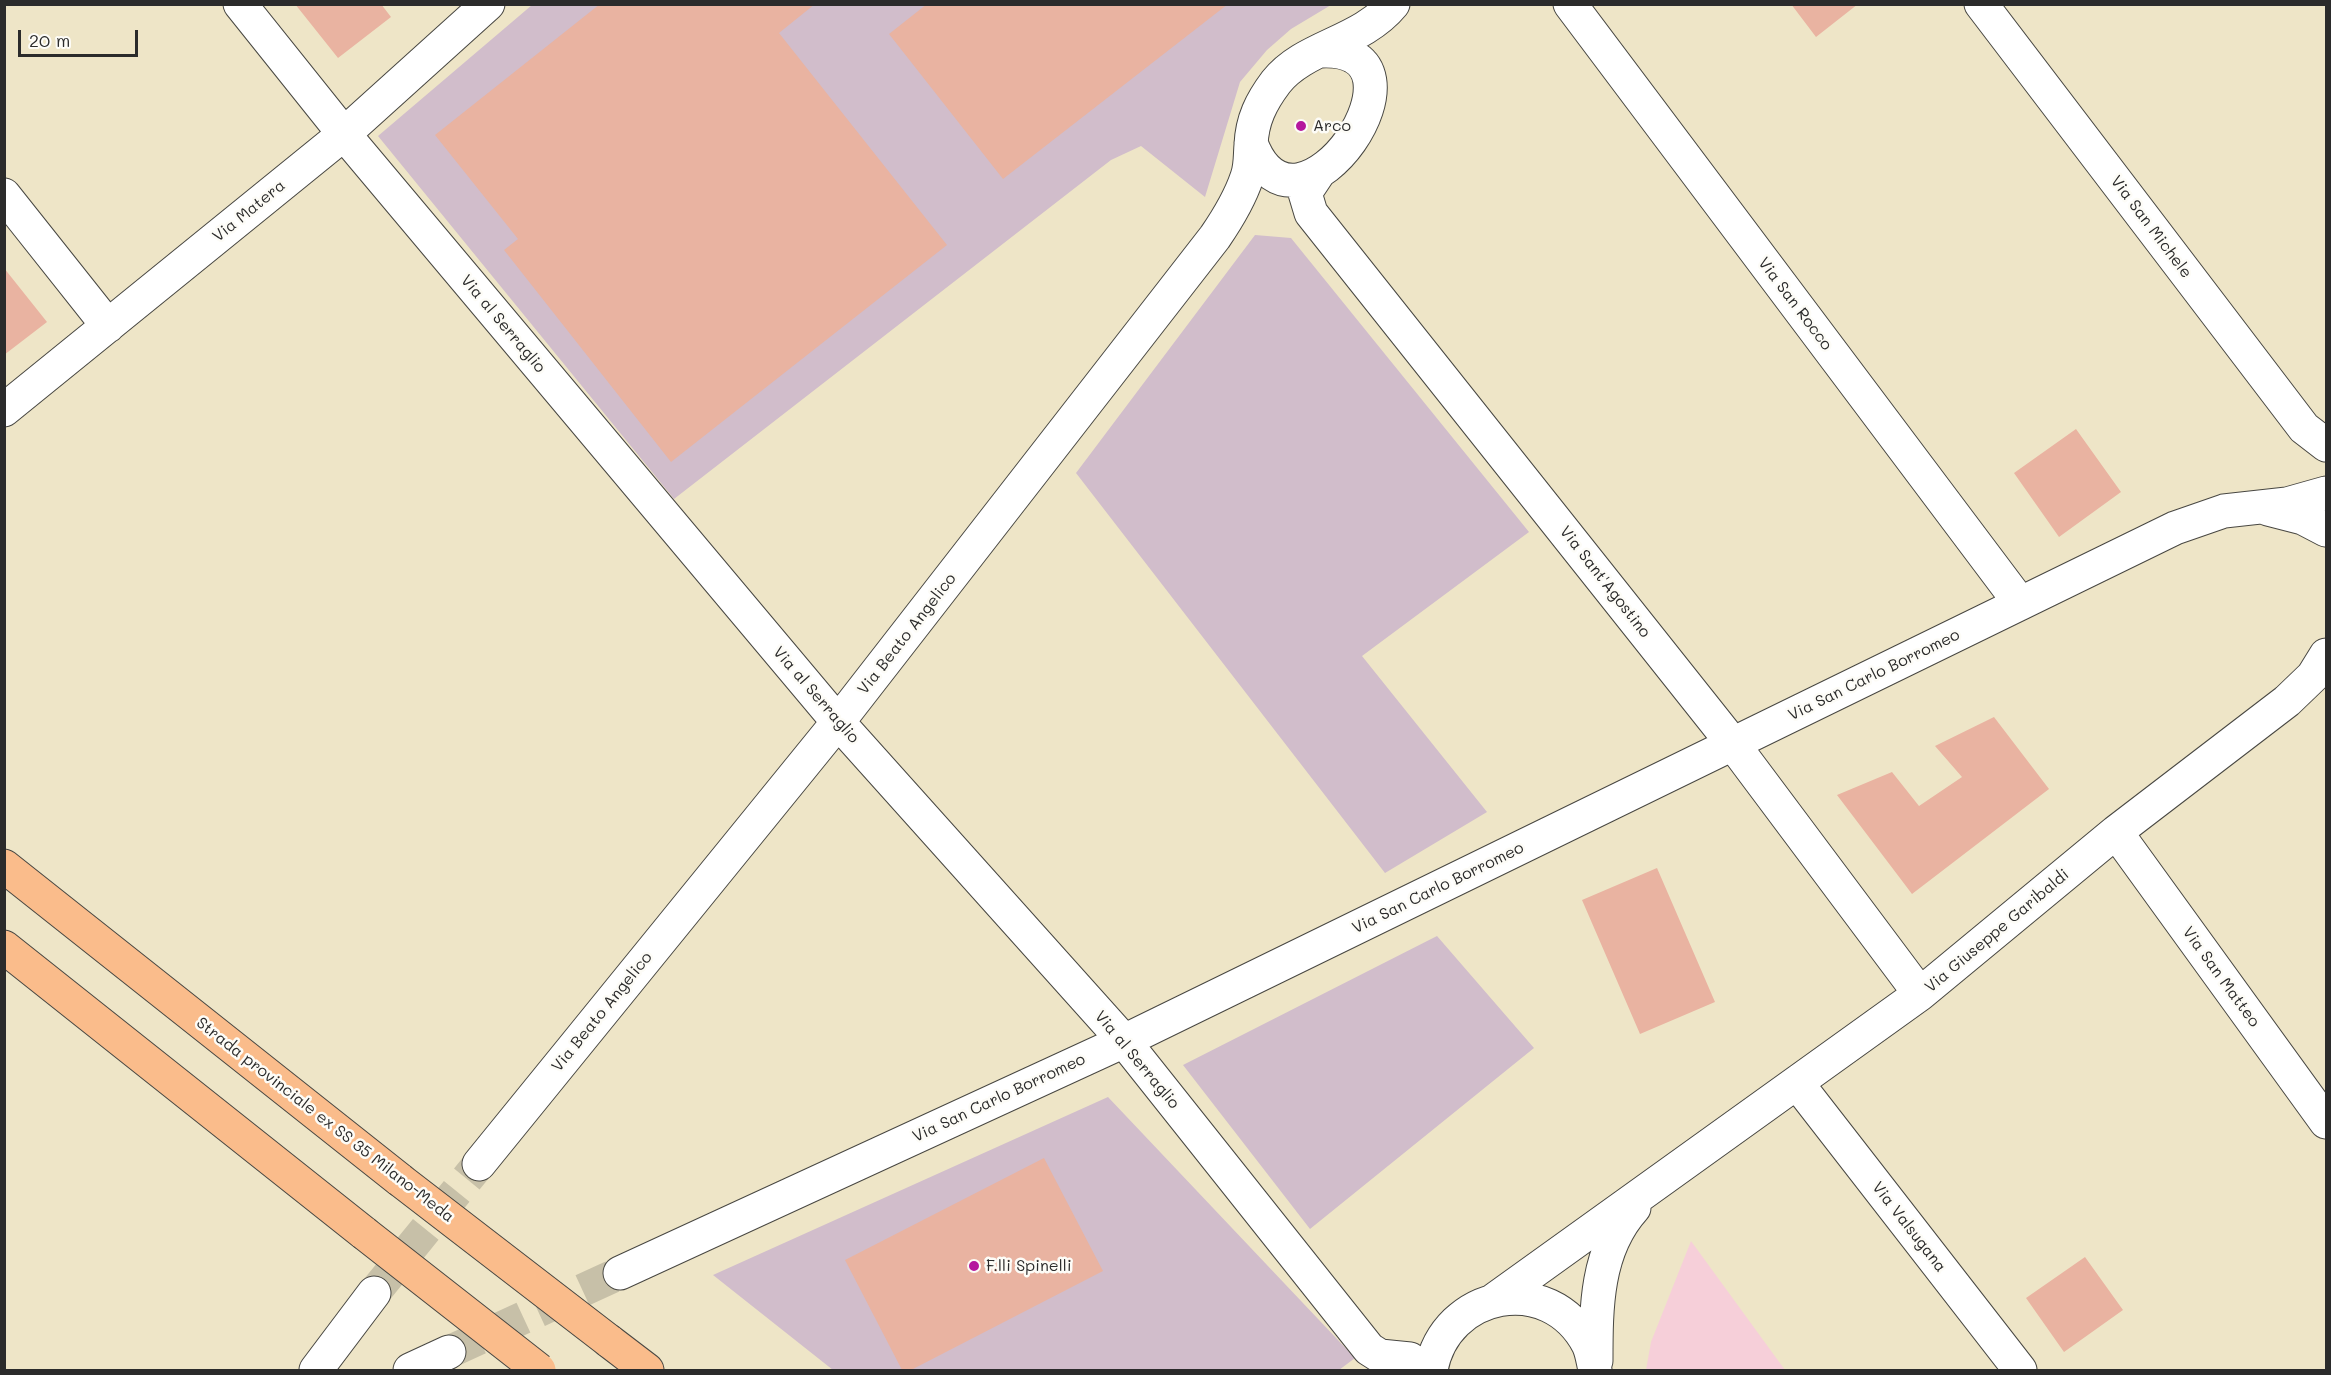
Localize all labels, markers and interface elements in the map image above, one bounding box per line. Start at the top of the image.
scale bar [21,18,141,56]
text: 20 m [29,28,70,52]
place label: Arco [1313,116,1351,136]
marker: Arco [1294,119,1308,133]
street label: Via San Michele [2106,172,2196,282]
street label: Via Matera [209,176,289,246]
street label: Via San Rocco [1754,254,1836,354]
street label: Via al Serraglio [456,271,550,377]
street label: Via Sant'Agostino [1555,522,1655,642]
street label: Via Beato Angelico [854,570,960,698]
street label: Via San Carlo Borromeo [1785,625,1963,725]
street label: Via al Serraglio [769,643,863,747]
street label: Via San Carlo Borromeo [1349,838,1527,938]
street label: Via Giuseppe Garibaldi [1921,865,2073,997]
street label: Via San Matteo [2178,923,2264,1031]
street label: Via Beato Angelico [548,948,656,1076]
street label: Via al Serraglio [1090,1007,1184,1113]
street label: Strada provinciale ex SS 35 Milano-Meda [192,1013,458,1227]
street label: Via San Carlo Borromeo [910,1049,1088,1147]
street label: Via Valsugana [1868,1178,1950,1276]
place label: F.lli Spinelli [986,1256,1072,1276]
marker: F.lli Spinelli [967,1259,981,1273]

